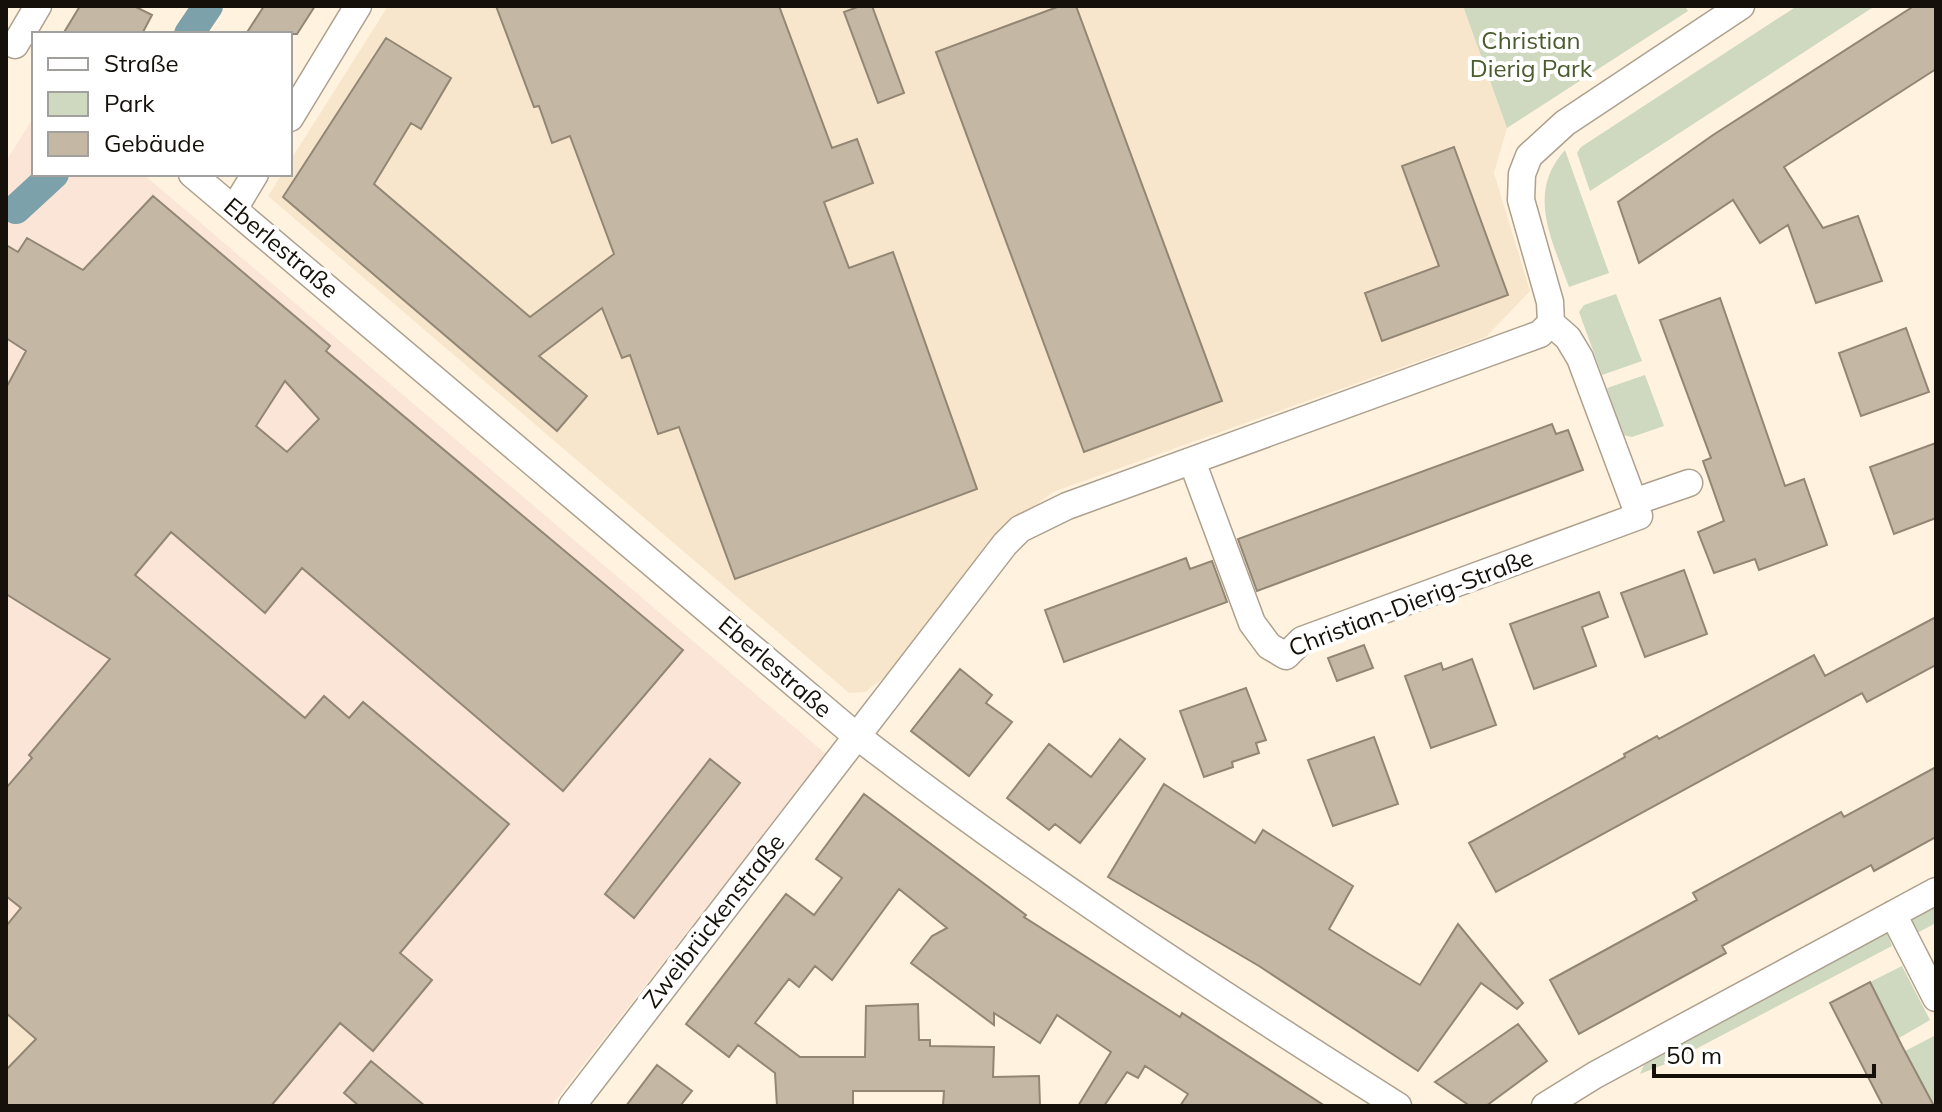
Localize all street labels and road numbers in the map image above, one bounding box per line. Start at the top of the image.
street label: Eberlestraße [218,191,345,304]
street label: Christian-Dierig-Straße [1284,542,1537,663]
street label: Eberlestraße [713,609,839,724]
street label: Zweibrückenstraße [636,827,790,1013]

